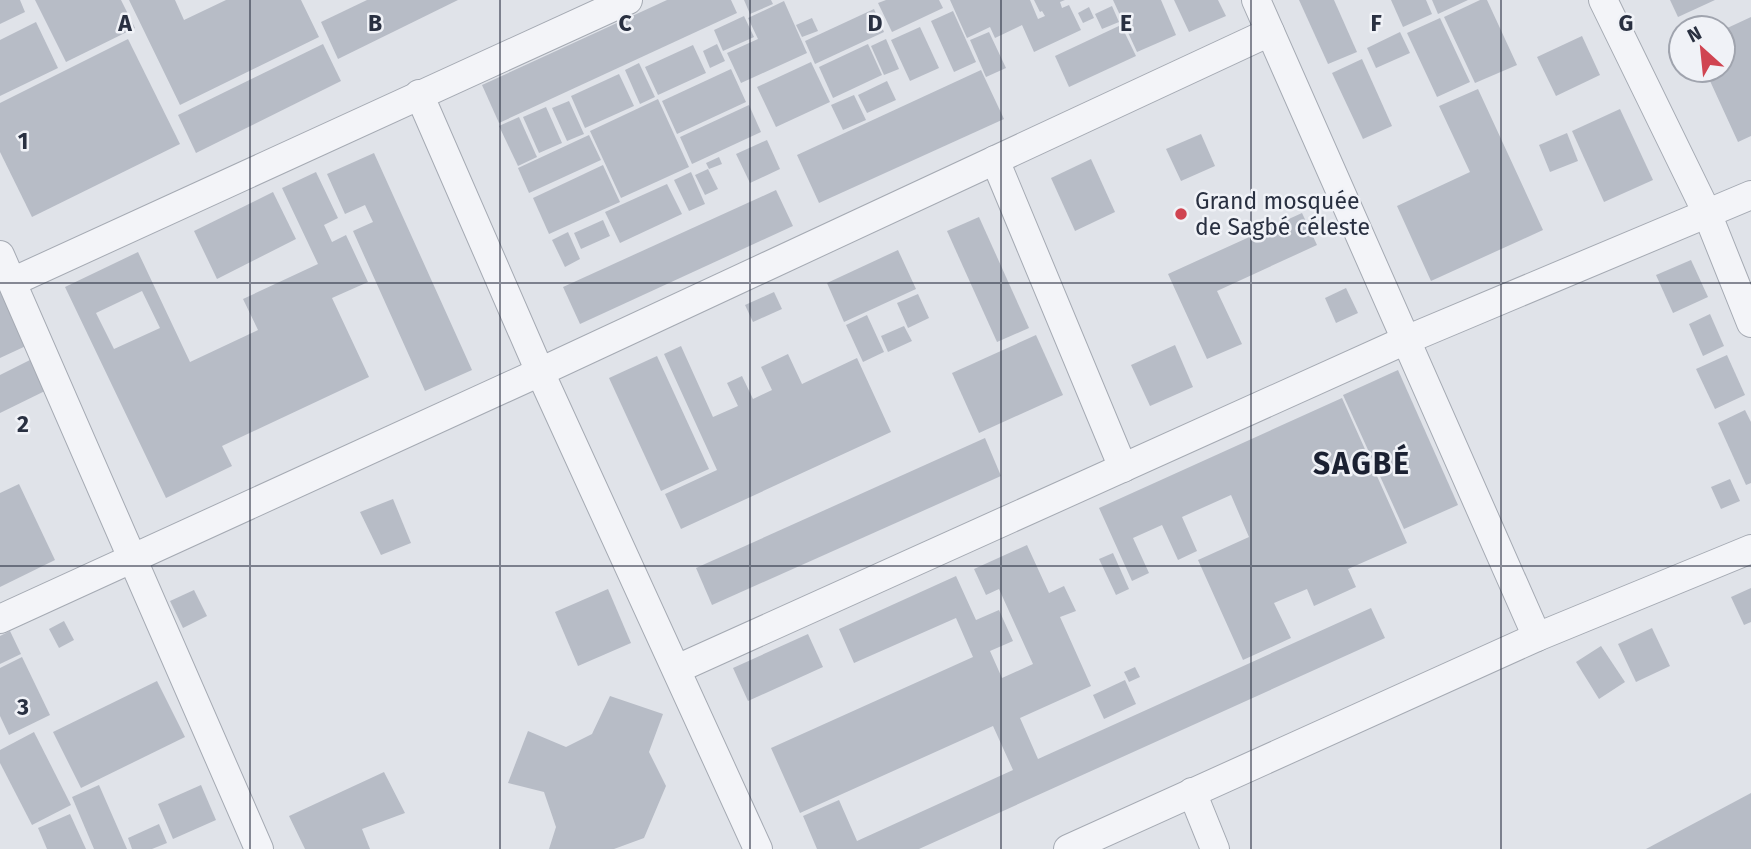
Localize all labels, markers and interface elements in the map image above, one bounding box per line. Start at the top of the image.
text: A [117,9,132,37]
text: B [368,9,382,37]
text: C [618,9,632,37]
text: D [868,9,883,37]
text: E [1120,9,1132,37]
text: F [1370,9,1382,37]
text: G [1619,9,1633,37]
north arrow [1667,14,1737,84]
text: N [1684,21,1705,47]
text: 1 [18,127,28,155]
place label: Grand mosquée de Sagbé céleste [1195,187,1370,241]
marker: Grand mosquée de Sagbé céleste [1173,206,1189,222]
text: 2 [17,410,29,438]
district label: SAGBÉ [1313,443,1411,482]
text: 3 [16,693,29,721]

